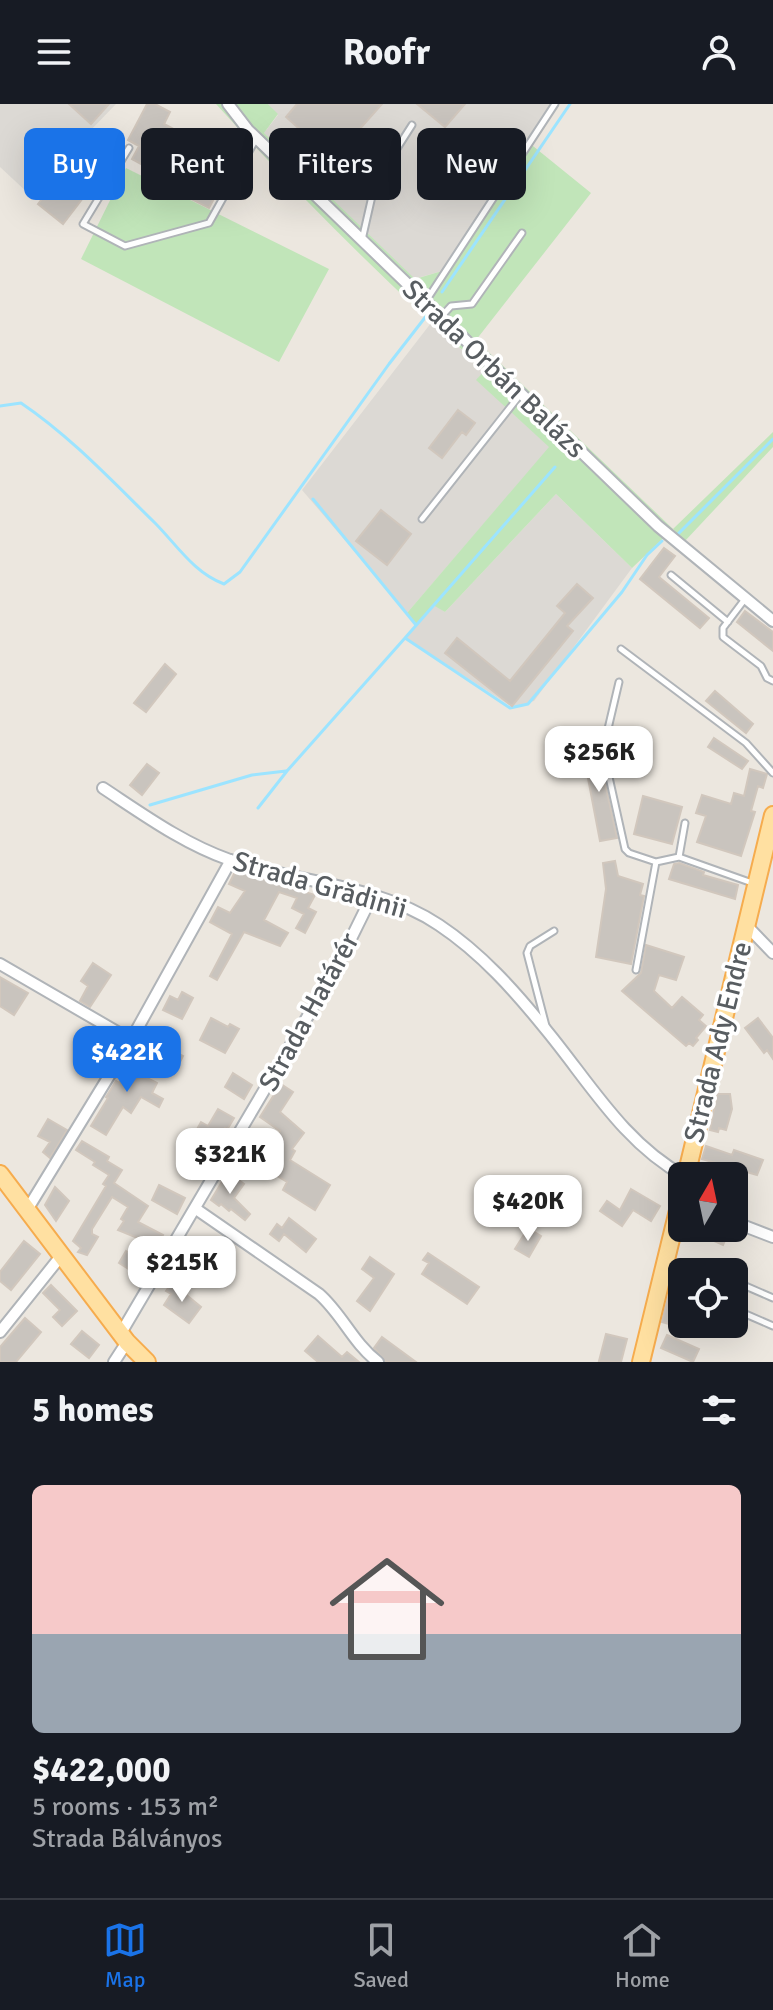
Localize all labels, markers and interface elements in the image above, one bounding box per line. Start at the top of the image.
icon: menu [32,30,76,74]
text: Roofr [343,30,430,75]
icon: person [697,30,741,74]
chip: Buy [24,128,125,200]
chip: Rent [141,128,253,200]
chip: Filters [269,128,401,200]
chip: New [417,128,526,200]
street label: Strada Orbán Balázs [395,273,593,465]
pin: $256K [543,726,655,794]
text: $256K [563,736,635,768]
street label: Strada Grădinii [229,844,411,926]
street label: Strada Határér [252,926,367,1097]
street label: Strada Ady Endre [677,938,759,1146]
pin: $422K [71,1026,183,1094]
text: $422K [91,1036,163,1068]
pin: $321K [174,1128,286,1196]
text: $321K [194,1138,266,1170]
north arrow [668,1162,748,1242]
map controls [668,1162,748,1338]
pin: $420K [472,1175,584,1243]
text: $420K [492,1185,564,1217]
pin: $215K [126,1236,238,1304]
text: $215K [146,1246,218,1278]
button: locate [668,1258,748,1338]
icon: filters [697,1388,741,1432]
text: 5 homes [32,1389,153,1431]
icon: home [315,1537,459,1681]
text: $422,000 [32,1749,171,1791]
text: 5 rooms · 153 m² [32,1791,219,1823]
text: Strada Bálványos [32,1823,222,1855]
tab: Map [103,1918,147,1993]
tab: Saved [353,1918,409,1993]
tab: Home [615,1918,670,1993]

